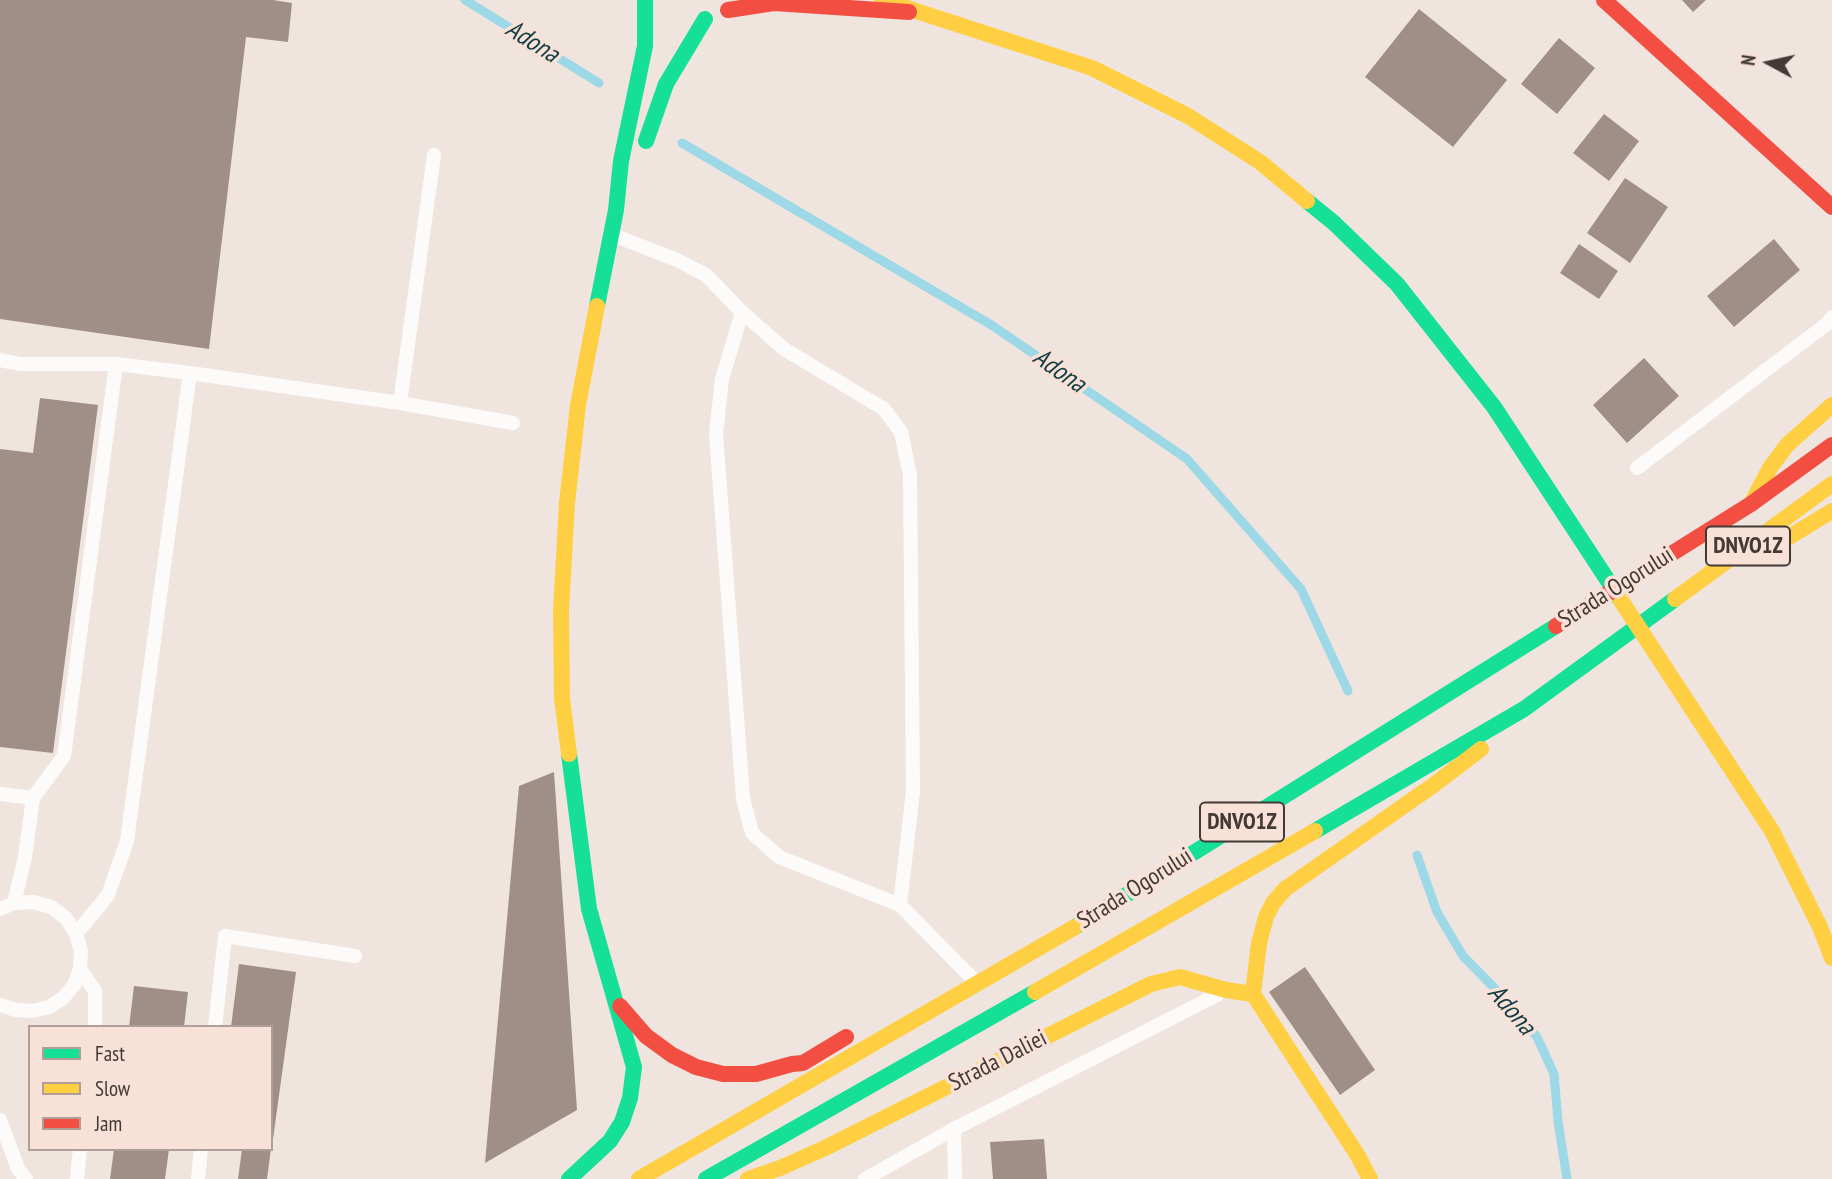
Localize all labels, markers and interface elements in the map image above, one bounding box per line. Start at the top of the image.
water label: Adona [500,14,564,70]
north arrow [1734,28,1804,98]
text: N [1736,53,1761,67]
water label: Adona [1027,342,1091,400]
road number: DNVO1Z [1706,526,1790,566]
street label: Strada Ogorului [1553,541,1679,635]
road number: DNVO1Z [1200,802,1284,842]
street label: Strada Ogorului [1072,842,1198,936]
water label: Adona [1481,978,1541,1042]
street label: Strada Daliei [944,1024,1052,1098]
legend [28,1025,273,1151]
text: Fast [95,1040,125,1067]
text: Slow [95,1075,130,1102]
text: Jam [95,1110,122,1137]

